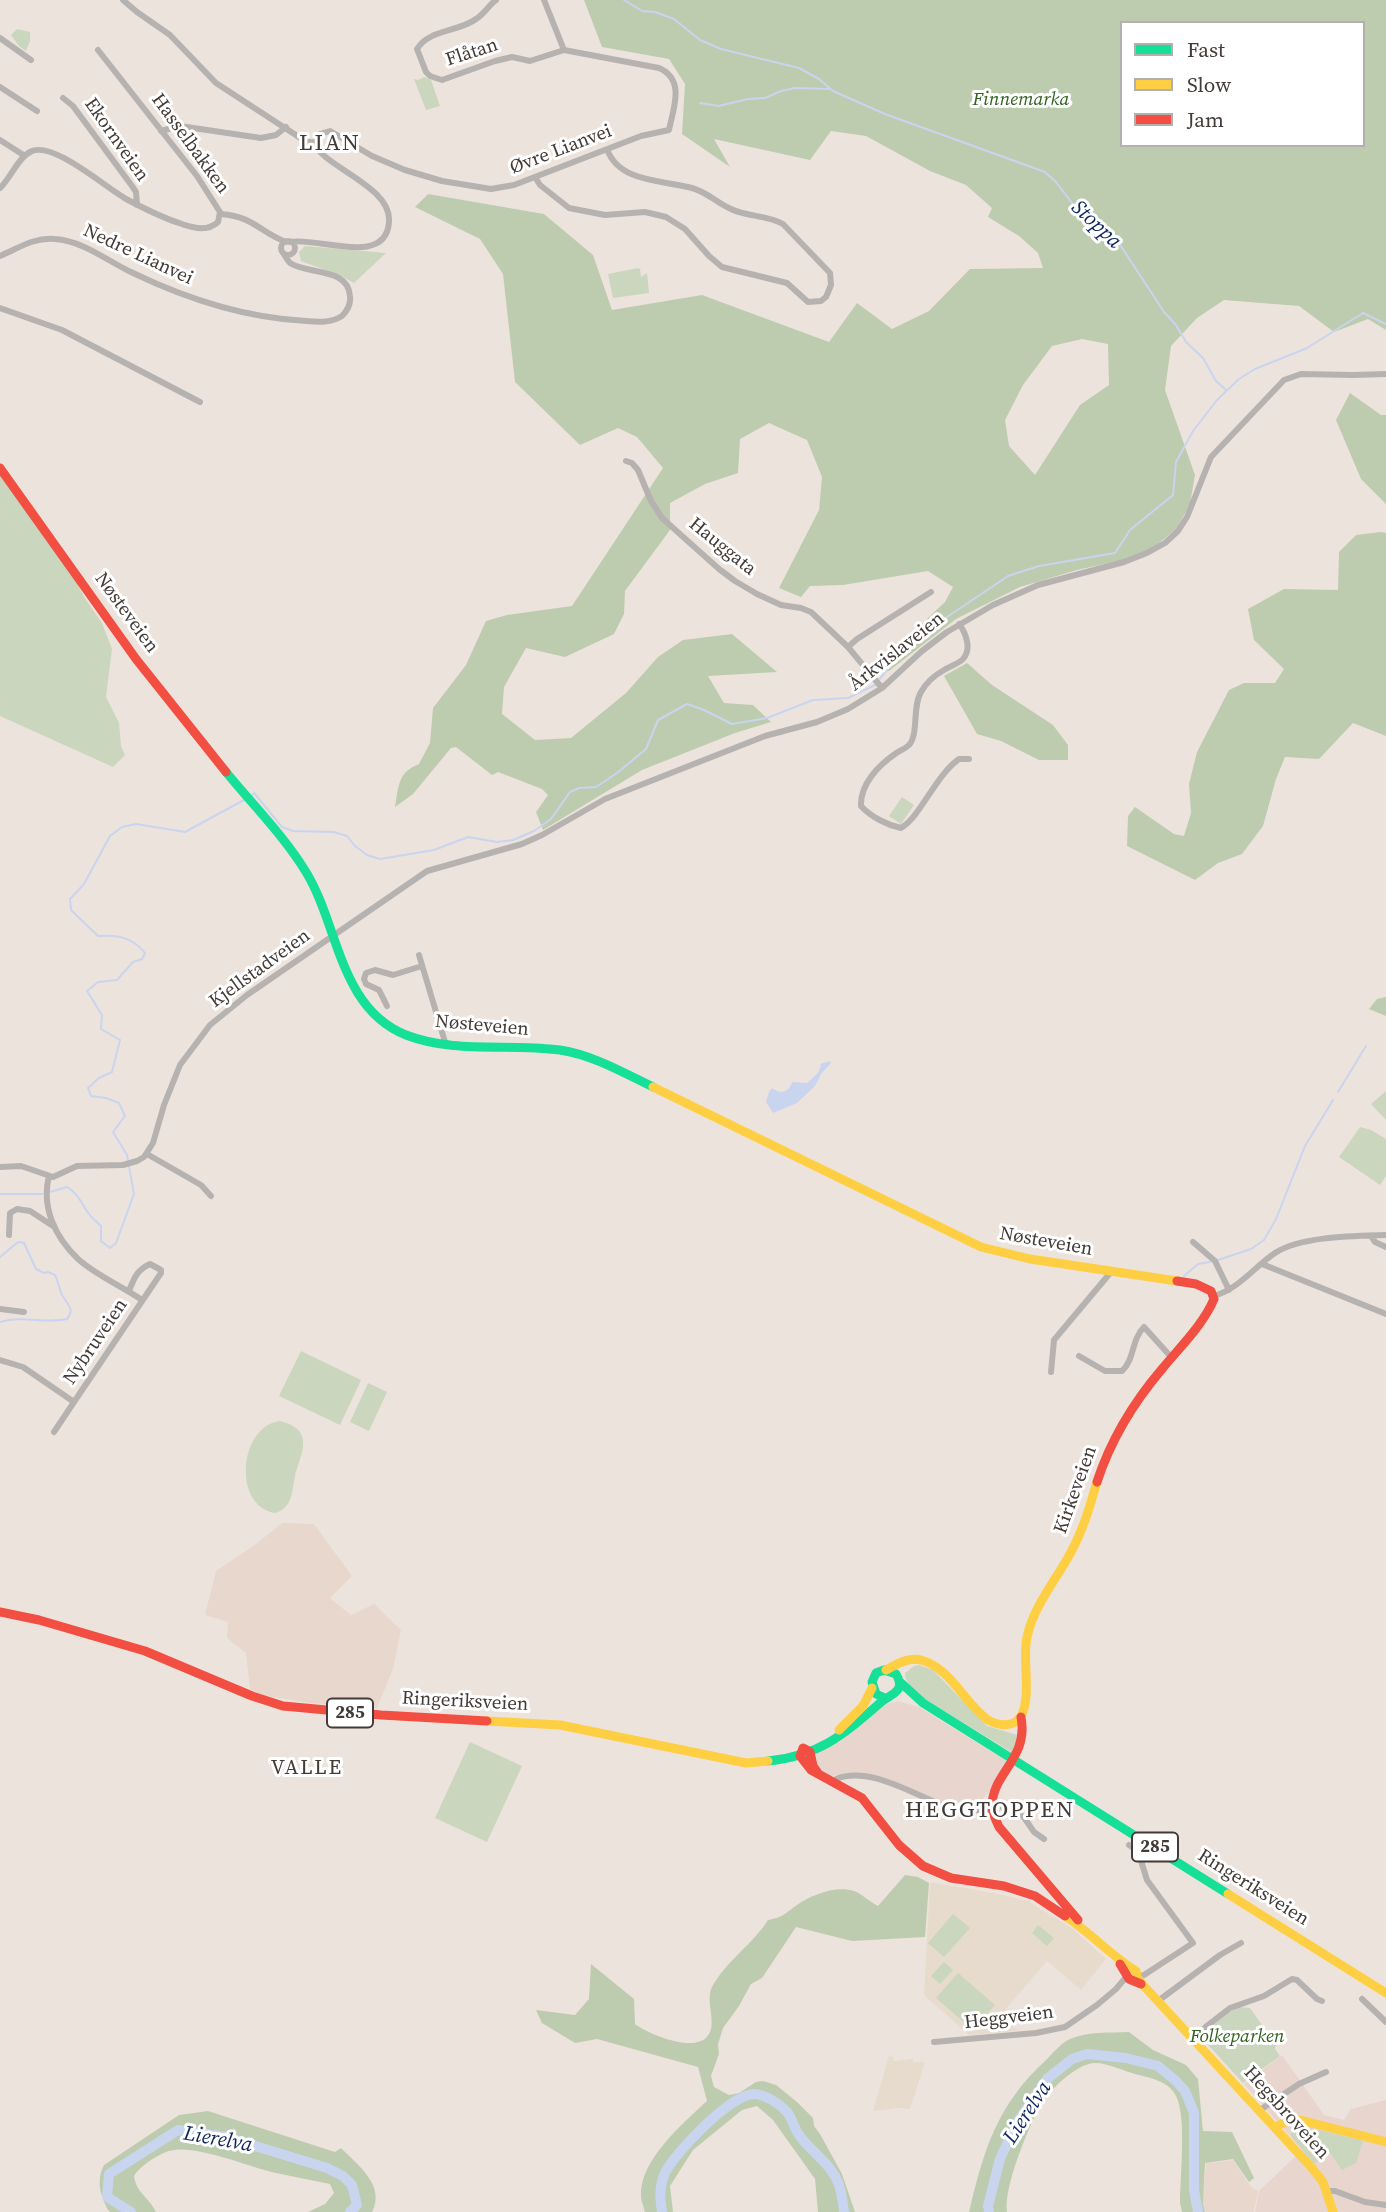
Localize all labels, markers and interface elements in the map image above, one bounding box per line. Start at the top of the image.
legend [1120,21,1365,147]
street label: Flåtan [443,34,501,72]
text: Fast [1187,35,1225,64]
text: Slow [1187,70,1231,99]
park label: Finnemarka [973,89,1069,111]
street label: Hasselbakken [146,90,234,198]
street label: Ekornveien [79,94,153,186]
text: Jam [1187,105,1224,134]
street label: Øvre Lianvei [507,120,615,180]
district label: LIAN [300,130,360,158]
water label: Stoppa [1066,196,1126,254]
street label: Nedre Lianvei [80,220,196,290]
street label: Hauggata [684,513,760,581]
street label: Nøsteveien [89,568,163,658]
street label: Årkvislaveien [845,608,949,696]
street label: Kjellstadveien [205,925,315,1013]
street label: Nøsteveien [434,1011,530,1041]
street label: Nøsteveien [998,1223,1094,1261]
street label: Nybruveien [59,1295,133,1389]
street label: Kirkeveien [1050,1443,1102,1537]
street label: Ringeriksveien [401,1687,529,1717]
road number: 285 [327,1698,373,1728]
district label: VALLE [271,1756,343,1782]
district label: HEGGTOPPEN [906,1797,1074,1825]
road number: 285 [1132,1832,1178,1861]
street label: Ringeriksveien [1193,1845,1313,1931]
street label: Heggveien [963,2001,1055,2035]
park label: Folkeparken [1190,2026,1284,2048]
street label: Hegsbroveien [1238,2062,1334,2164]
water label: Lierelva [999,2077,1057,2149]
water label: Lierelva [182,2122,254,2158]

